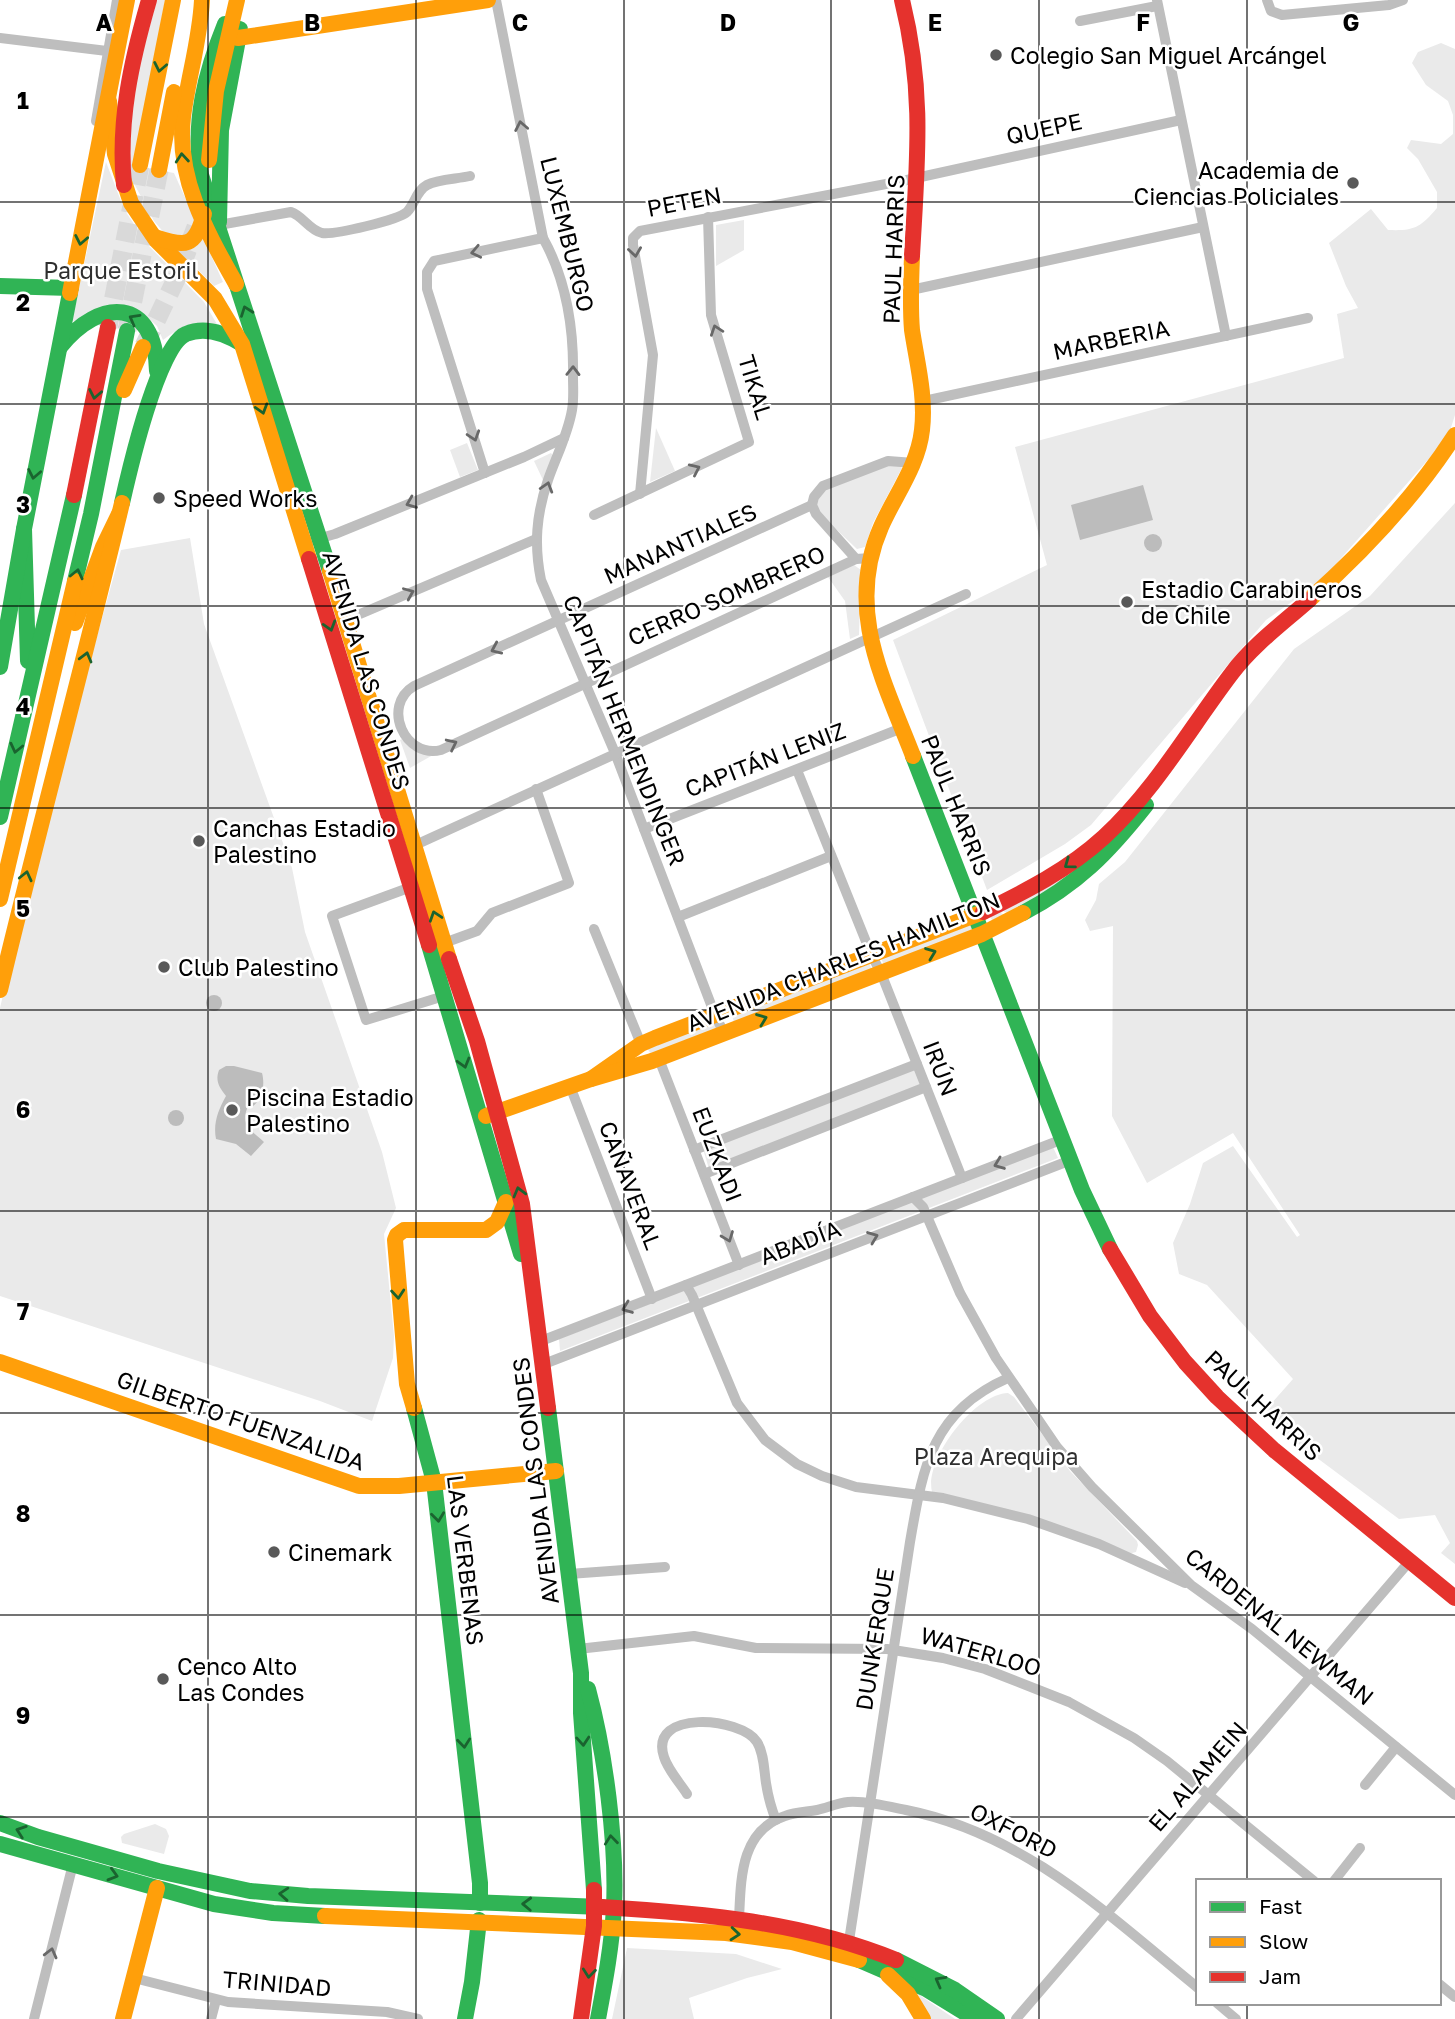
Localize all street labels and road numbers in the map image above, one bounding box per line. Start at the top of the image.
street label: QUEPE [1003,106,1085,150]
street label: LUXEMBURGO [535,153,601,315]
street label: PAUL HARRIS [876,174,910,324]
street label: PETEN [644,180,724,222]
street label: MARBERIA [1050,313,1172,365]
street label: TIKAL [733,351,779,423]
street label: MANANTIALES [599,497,761,589]
street label: CERRO SOMBRERO [623,539,829,651]
street label: AVENIDA LAS CONDES [317,547,417,793]
street label: CAPITÁN HERMENDINGER [558,591,692,869]
street label: CAPITÁN LENIZ [681,716,849,802]
street label: PAUL HARRIS [916,730,998,880]
street label: AVENIDA CHARLES HAMILTON [682,885,1004,1037]
street label: IRÚN [918,1036,964,1100]
street label: EUZKADI [687,1102,749,1206]
street label: CAÑAVERAL [594,1117,668,1253]
street label: ABADÍA [756,1214,844,1270]
street label: PAUL HARRIS [1200,1344,1328,1466]
street label: AVENIDA LAS CONDES [506,1356,564,1606]
street label: GILBERTO FUENZALIDA [113,1364,369,1476]
street label: LAS VERBENAS [442,1473,490,1647]
street label: CARDENAL NEWMAN [1180,1541,1380,1711]
street label: DUNKERQUE [849,1566,899,1712]
street label: WATERLOO [917,1620,1045,1682]
street label: EL ALAMEIN [1142,1715,1252,1837]
street label: OXFORD [966,1796,1062,1864]
street label: TRINIDAD [221,1964,333,2002]

